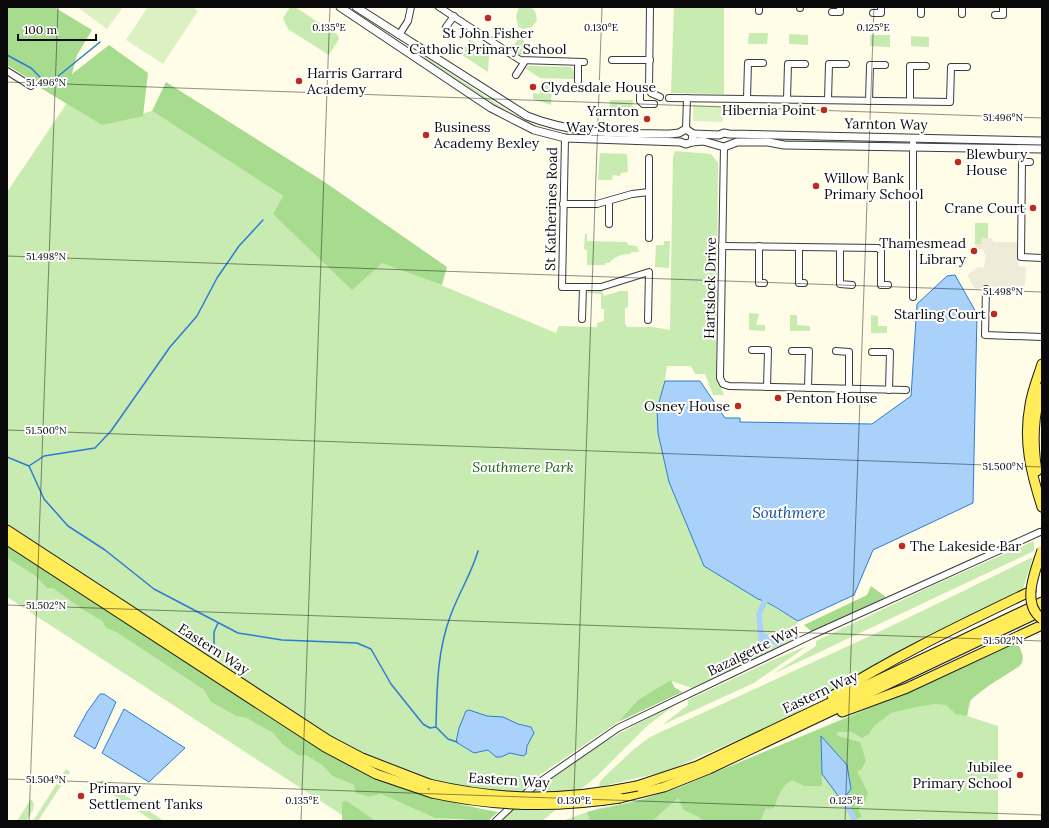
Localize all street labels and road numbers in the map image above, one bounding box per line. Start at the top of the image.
street label: Yarnton Way [843,114,929,134]
street label: St Katherines Road [541,147,561,271]
street label: Hartslock Drive [700,237,720,339]
street label: Eastern Way [175,619,254,679]
street label: Bazalgette Way [704,620,802,680]
street label: Eastern Way [779,666,861,717]
street label: Eastern Way [468,768,551,792]

